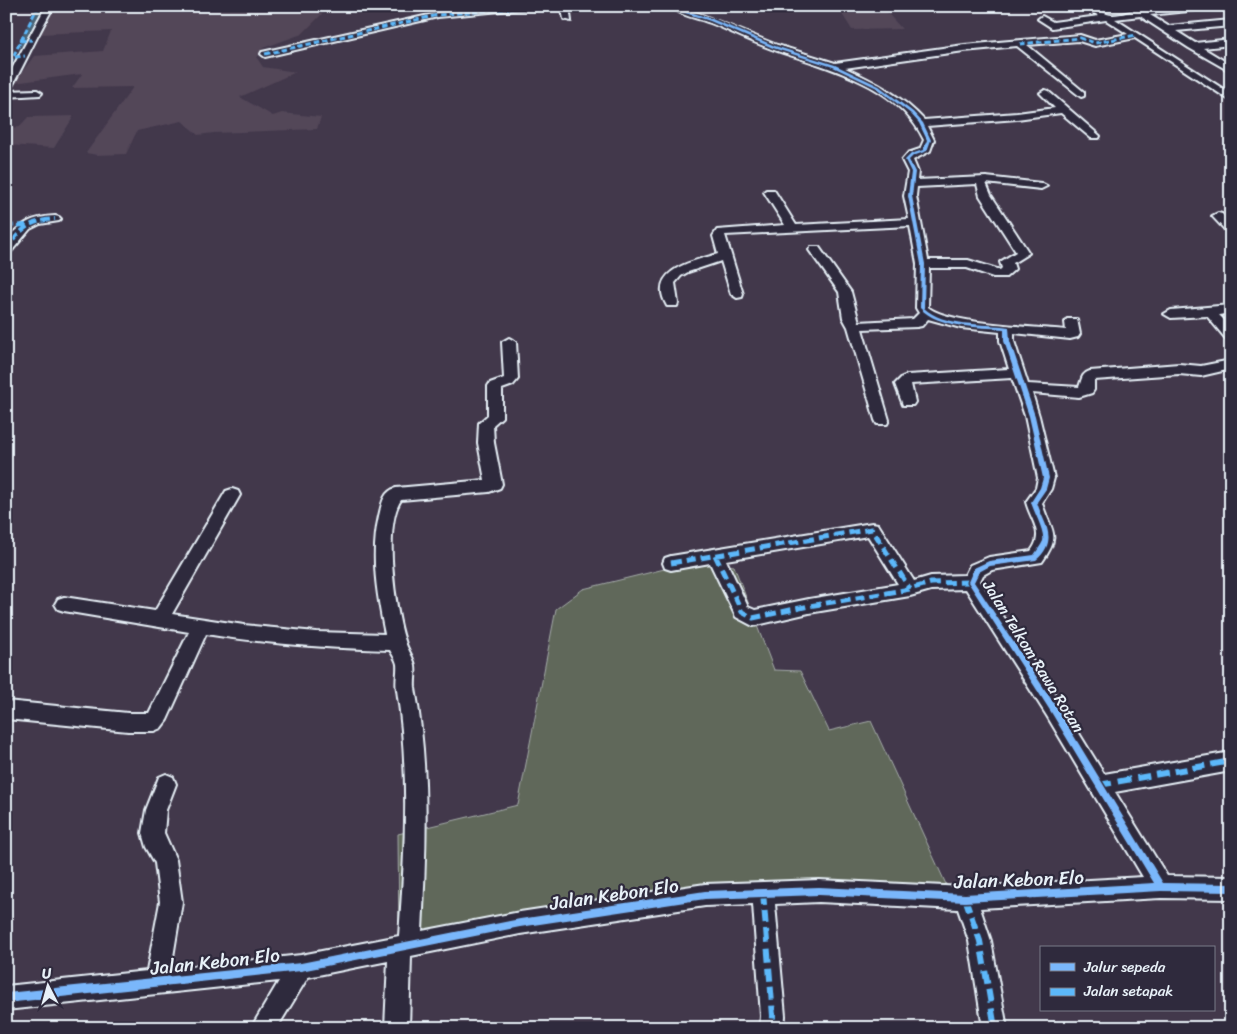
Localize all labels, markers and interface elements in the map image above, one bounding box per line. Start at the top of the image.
street label: Jalan Telkom Rawa Rotan [974,573,1093,739]
street label: Jalan Kebon Elo [953,861,1085,898]
street label: Jalan Kebon Elo [546,869,681,920]
street label: Jalan Kebon Elo [148,938,282,985]
legend [1040,946,1214,1012]
text: Jalur sepeda [1083,954,1166,980]
text: U [41,961,53,986]
north arrow [22,962,72,1012]
text: Jalan setapak [1083,978,1173,1004]

